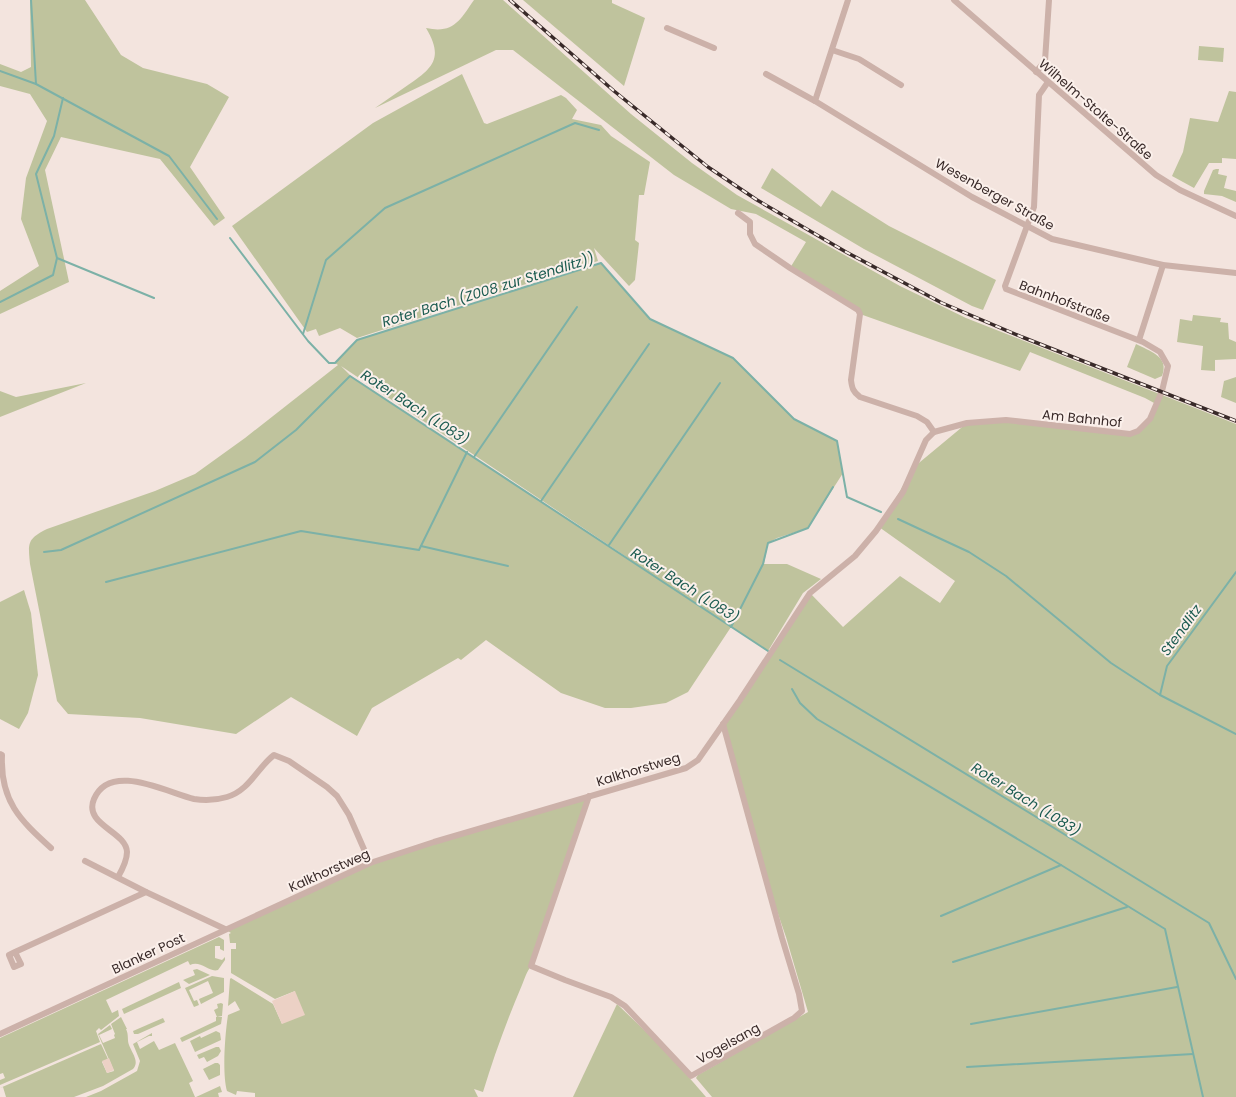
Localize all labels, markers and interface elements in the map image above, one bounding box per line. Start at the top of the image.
street label: Wilhelm-Stolte-Straße [1034,54,1157,164]
street label: Wesenberger Straße [932,154,1058,235]
water label: Roter Bach (Z008 zur Stendlitz)) [379,248,597,332]
street label: Bahnhofstraße [1016,275,1113,328]
water label: Roter Bach (L083) [357,365,473,449]
street label: Am Bahnhof [1041,405,1123,432]
water label: Roter Bach (L083) [627,543,743,627]
water label: Stendlitz [1156,600,1207,660]
street label: Kalkhorstweg [594,748,683,791]
water label: Roter Bach (L083) [968,757,1084,841]
street label: Kalkhorstweg [286,844,373,897]
street label: Blanker Post [109,928,188,979]
street label: Vogelsang [693,1018,763,1069]

